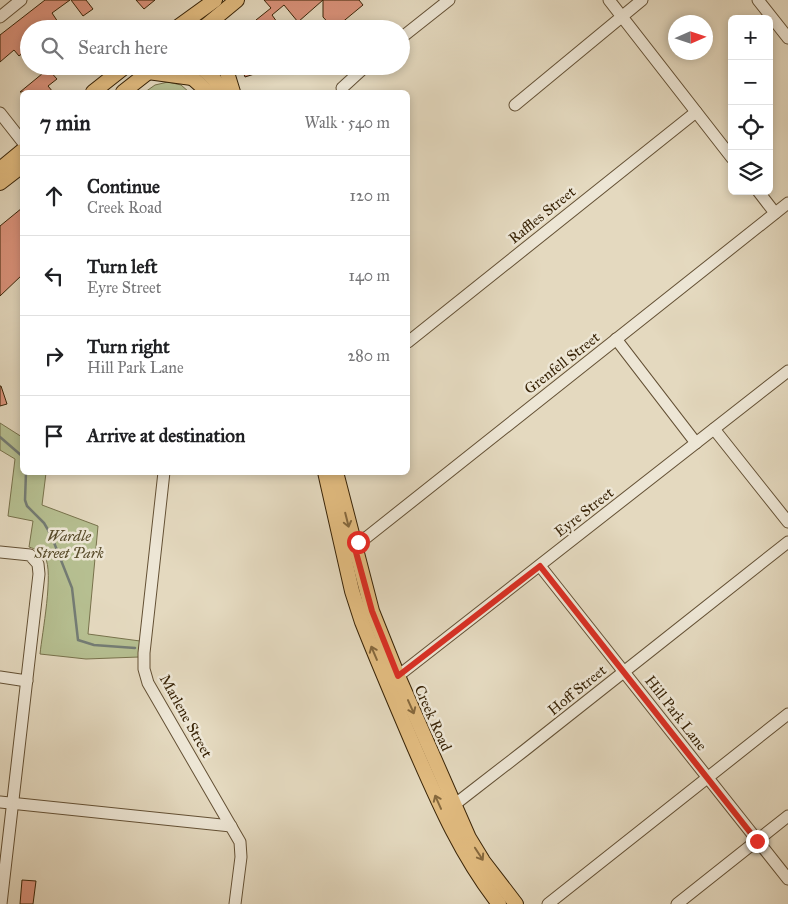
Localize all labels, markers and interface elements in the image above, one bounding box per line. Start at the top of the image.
north arrow [668,15,713,60]
map controls [728,15,773,195]
button: + [728,15,773,60]
search box [20,20,410,75]
icon: search [38,34,66,62]
text: Search here [78,36,168,59]
button: − [728,60,773,105]
button: locate [728,105,773,150]
text: 7 min [40,110,91,136]
text: Walk · 540 m [305,113,390,132]
button: layers [728,150,773,195]
text: Continue [87,175,160,198]
icon: ahead [40,182,68,210]
street label: Raffles Street [505,182,580,247]
text: 120 m [350,186,390,205]
text: Creek Road [87,198,162,217]
text: Turn left [87,255,157,278]
icon: left [40,262,68,290]
text: 140 m [349,266,390,285]
text: Eyre Street [87,278,161,297]
street label: Grenfell Street [521,328,604,398]
text: Turn right [87,335,170,358]
icon: right [40,342,68,370]
text: 280 m [347,346,390,365]
text: Hill Park Lane [87,358,184,377]
icon: arrive [40,422,68,450]
text: Arrive at destination [87,424,245,447]
street label: Eyre Street [551,483,618,541]
one-way arrow [343,511,352,527]
park label: Wardle Street Park [33,527,104,562]
route start [347,531,370,554]
one-way arrow [369,646,378,661]
street label: Hoff Street [544,661,610,719]
street label: Marlene Street [156,671,217,761]
street label: Hill Park Lane [641,672,711,754]
street label: Creek Road [410,682,456,754]
one-way arrow [406,699,416,714]
one-way arrow [433,795,443,810]
route end [746,830,769,853]
one-way arrow [473,847,484,861]

